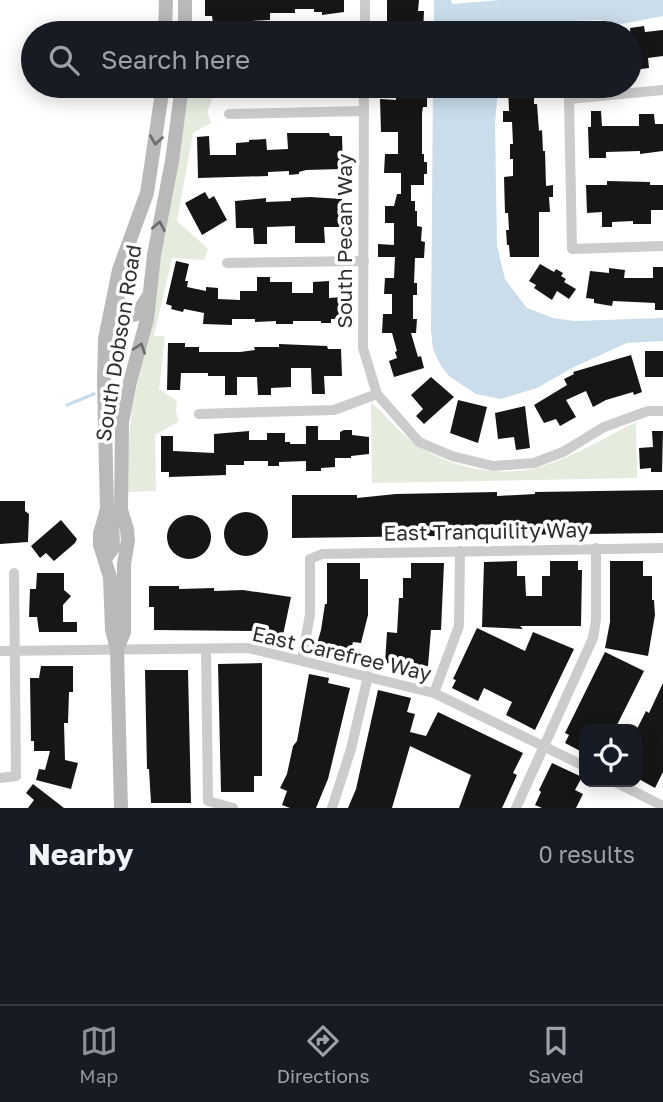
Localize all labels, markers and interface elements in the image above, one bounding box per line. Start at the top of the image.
search box [21,21,642,98]
icon: search [45,41,83,79]
text: Search here [101,44,250,75]
one-way arrow [149,134,164,145]
street label: South Pecan Way [331,153,357,329]
one-way arrow [151,220,166,232]
street label: South Dobson Road [90,243,146,443]
one-way arrow [131,343,146,355]
street label: East Tranquility Way [383,516,589,546]
street label: East Carefree Way [250,620,434,686]
map controls [579,724,642,787]
button: locate [579,724,642,787]
text: Nearby [28,836,133,872]
text: 0 results [539,840,635,868]
tab: Map [79,1022,118,1087]
tab: Directions [277,1022,370,1087]
tab: Saved [528,1022,584,1087]

